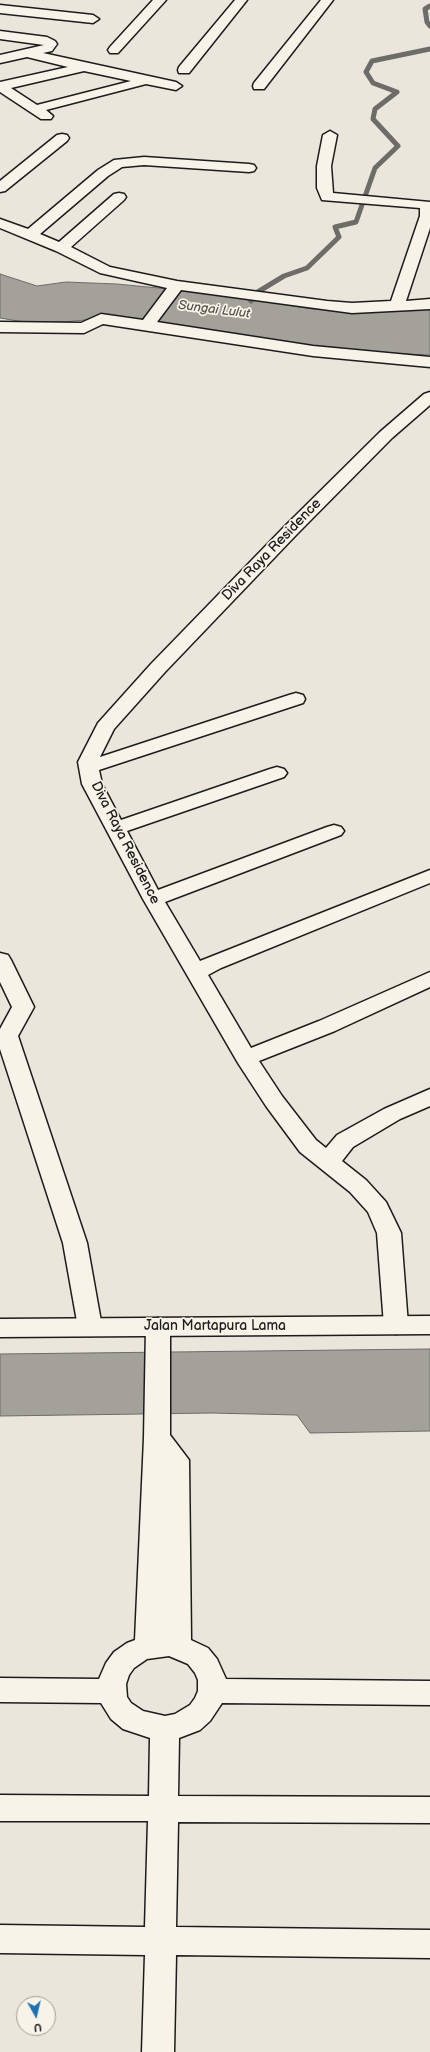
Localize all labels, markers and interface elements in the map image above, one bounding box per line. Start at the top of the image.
water label: Sungai Lulut [177,298,251,322]
street label: Diva Raya Residence [219,496,325,604]
street label: Diva Raya Residence [87,779,163,907]
street label: Jalan Martapura Lama [144,1318,286,1334]
north arrow [16,1996,56,2036]
text: U [33,2020,42,2034]

